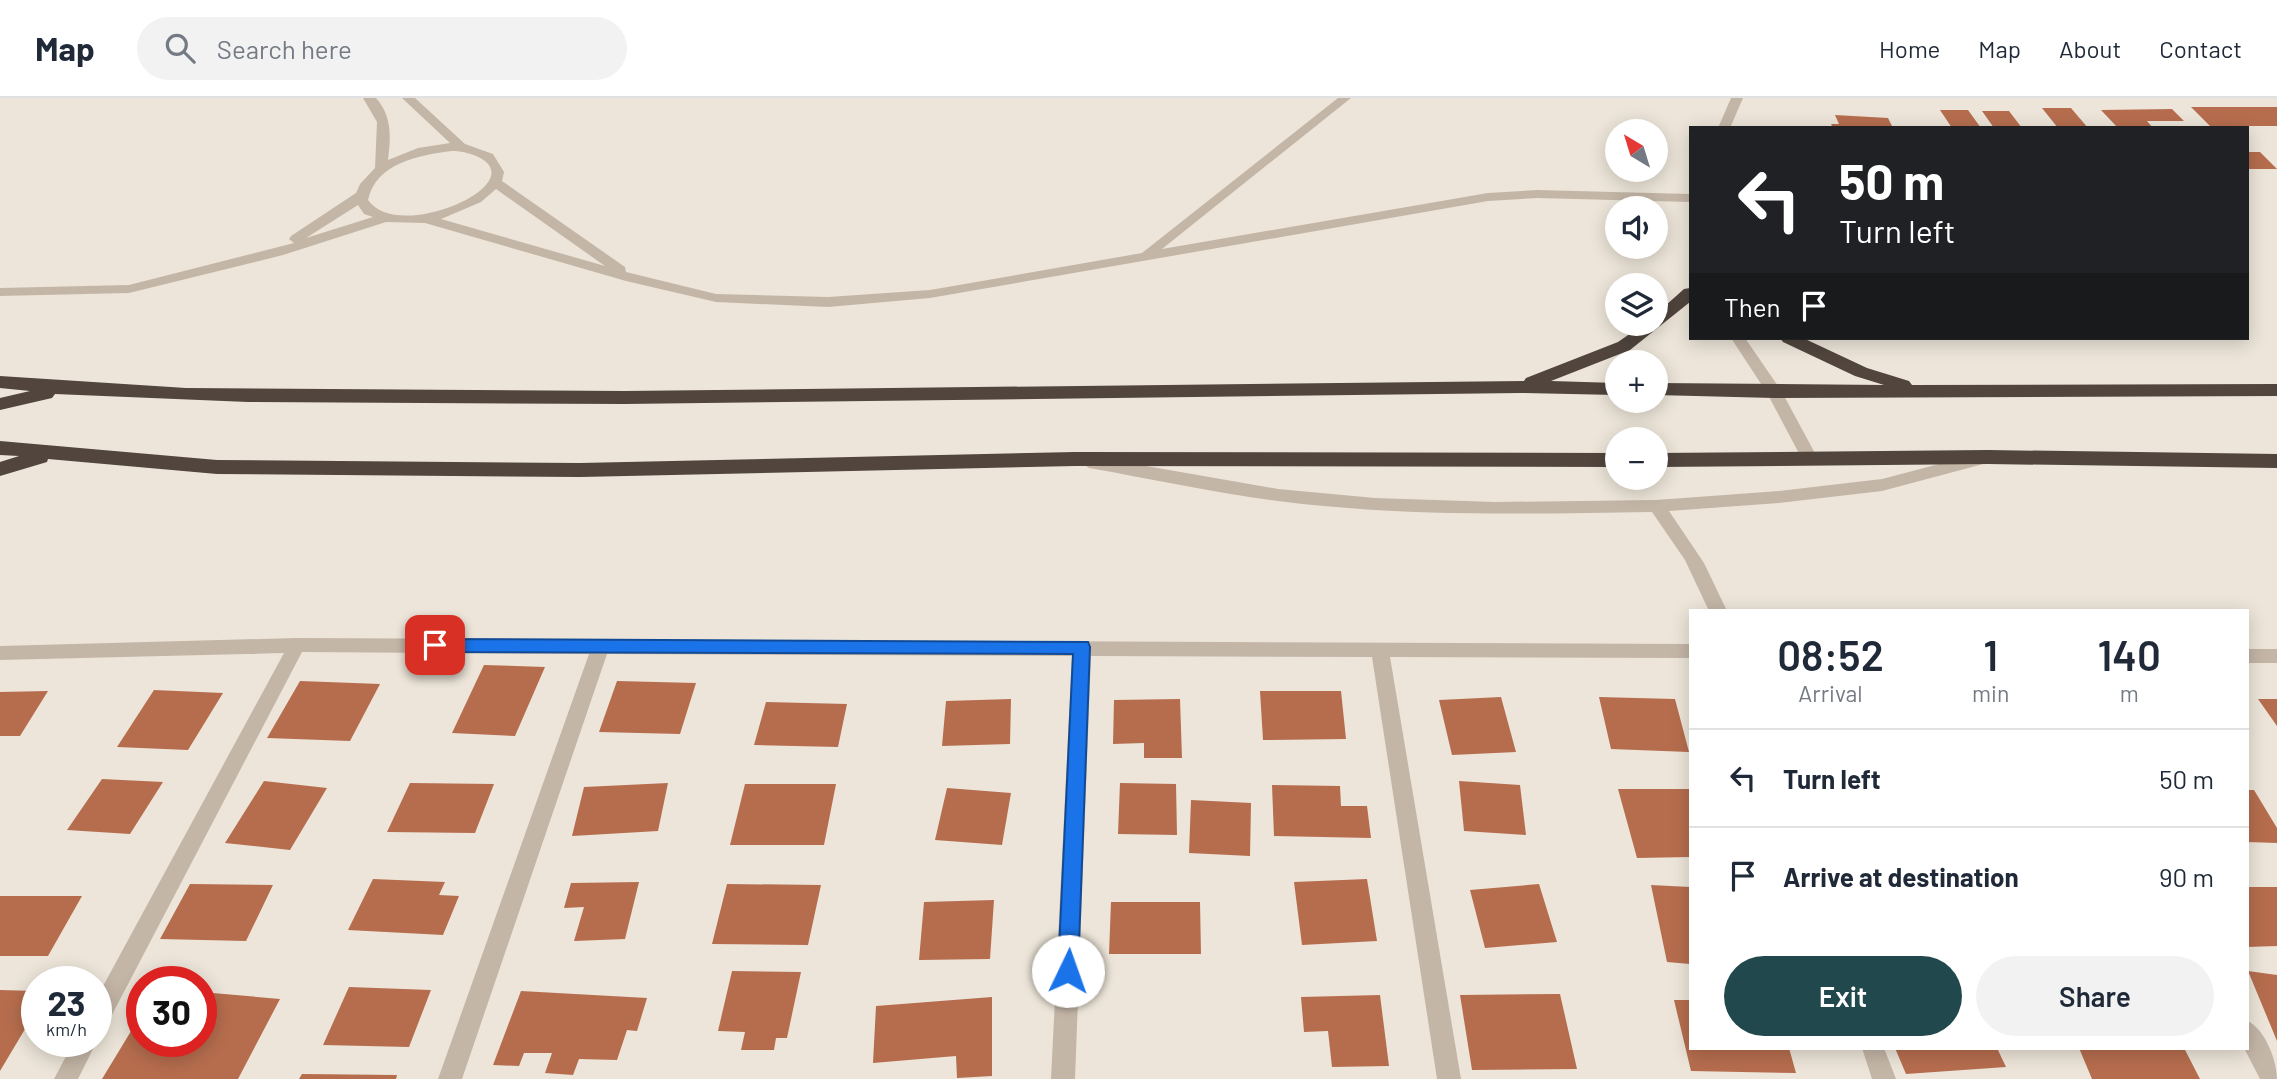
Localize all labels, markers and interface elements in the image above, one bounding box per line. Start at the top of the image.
search box [137,17,627,80]
text: Map [35,28,95,68]
icon: search [161,29,199,67]
text: Search here [217,33,352,64]
text: Home [1879,34,1940,63]
text: Map [1978,34,2021,63]
text: About [2059,34,2121,63]
text: Contact [2159,34,2242,63]
north arrow [1605,119,1668,182]
map controls [1605,119,1668,490]
text: 50 m [1839,151,1944,210]
icon: left [1724,154,1815,245]
button: sound [1605,196,1668,259]
text: Turn left [1839,211,1956,249]
button: layers [1605,273,1668,336]
icon: arrive [1795,287,1833,325]
text: Then [1724,291,1781,322]
button: + [1605,350,1668,413]
button: − [1605,427,1668,490]
pin [405,615,465,675]
icon: arrive [416,626,454,664]
text: 08:52 [1777,629,1884,679]
text: 1 [1983,629,1998,679]
text: 140 [2098,629,2161,679]
text: Arrival [1798,679,1863,707]
text: min [1972,679,2009,707]
text: m [2120,679,2139,707]
icon: left [1724,759,1762,797]
text: Turn left [1783,763,1881,794]
text: 50 m [2159,763,2214,794]
icon: arrive [1724,857,1762,895]
text: Arrive at destination [1783,861,2019,892]
text: 90 m [2159,861,2214,892]
position arrow [1031,934,1105,1008]
button: Exit [1724,956,1962,1036]
button: Share [1976,956,2214,1036]
speed limit sign: 30 [126,966,217,1057]
text: 23 [47,981,86,1023]
text: km/h [46,1018,87,1040]

